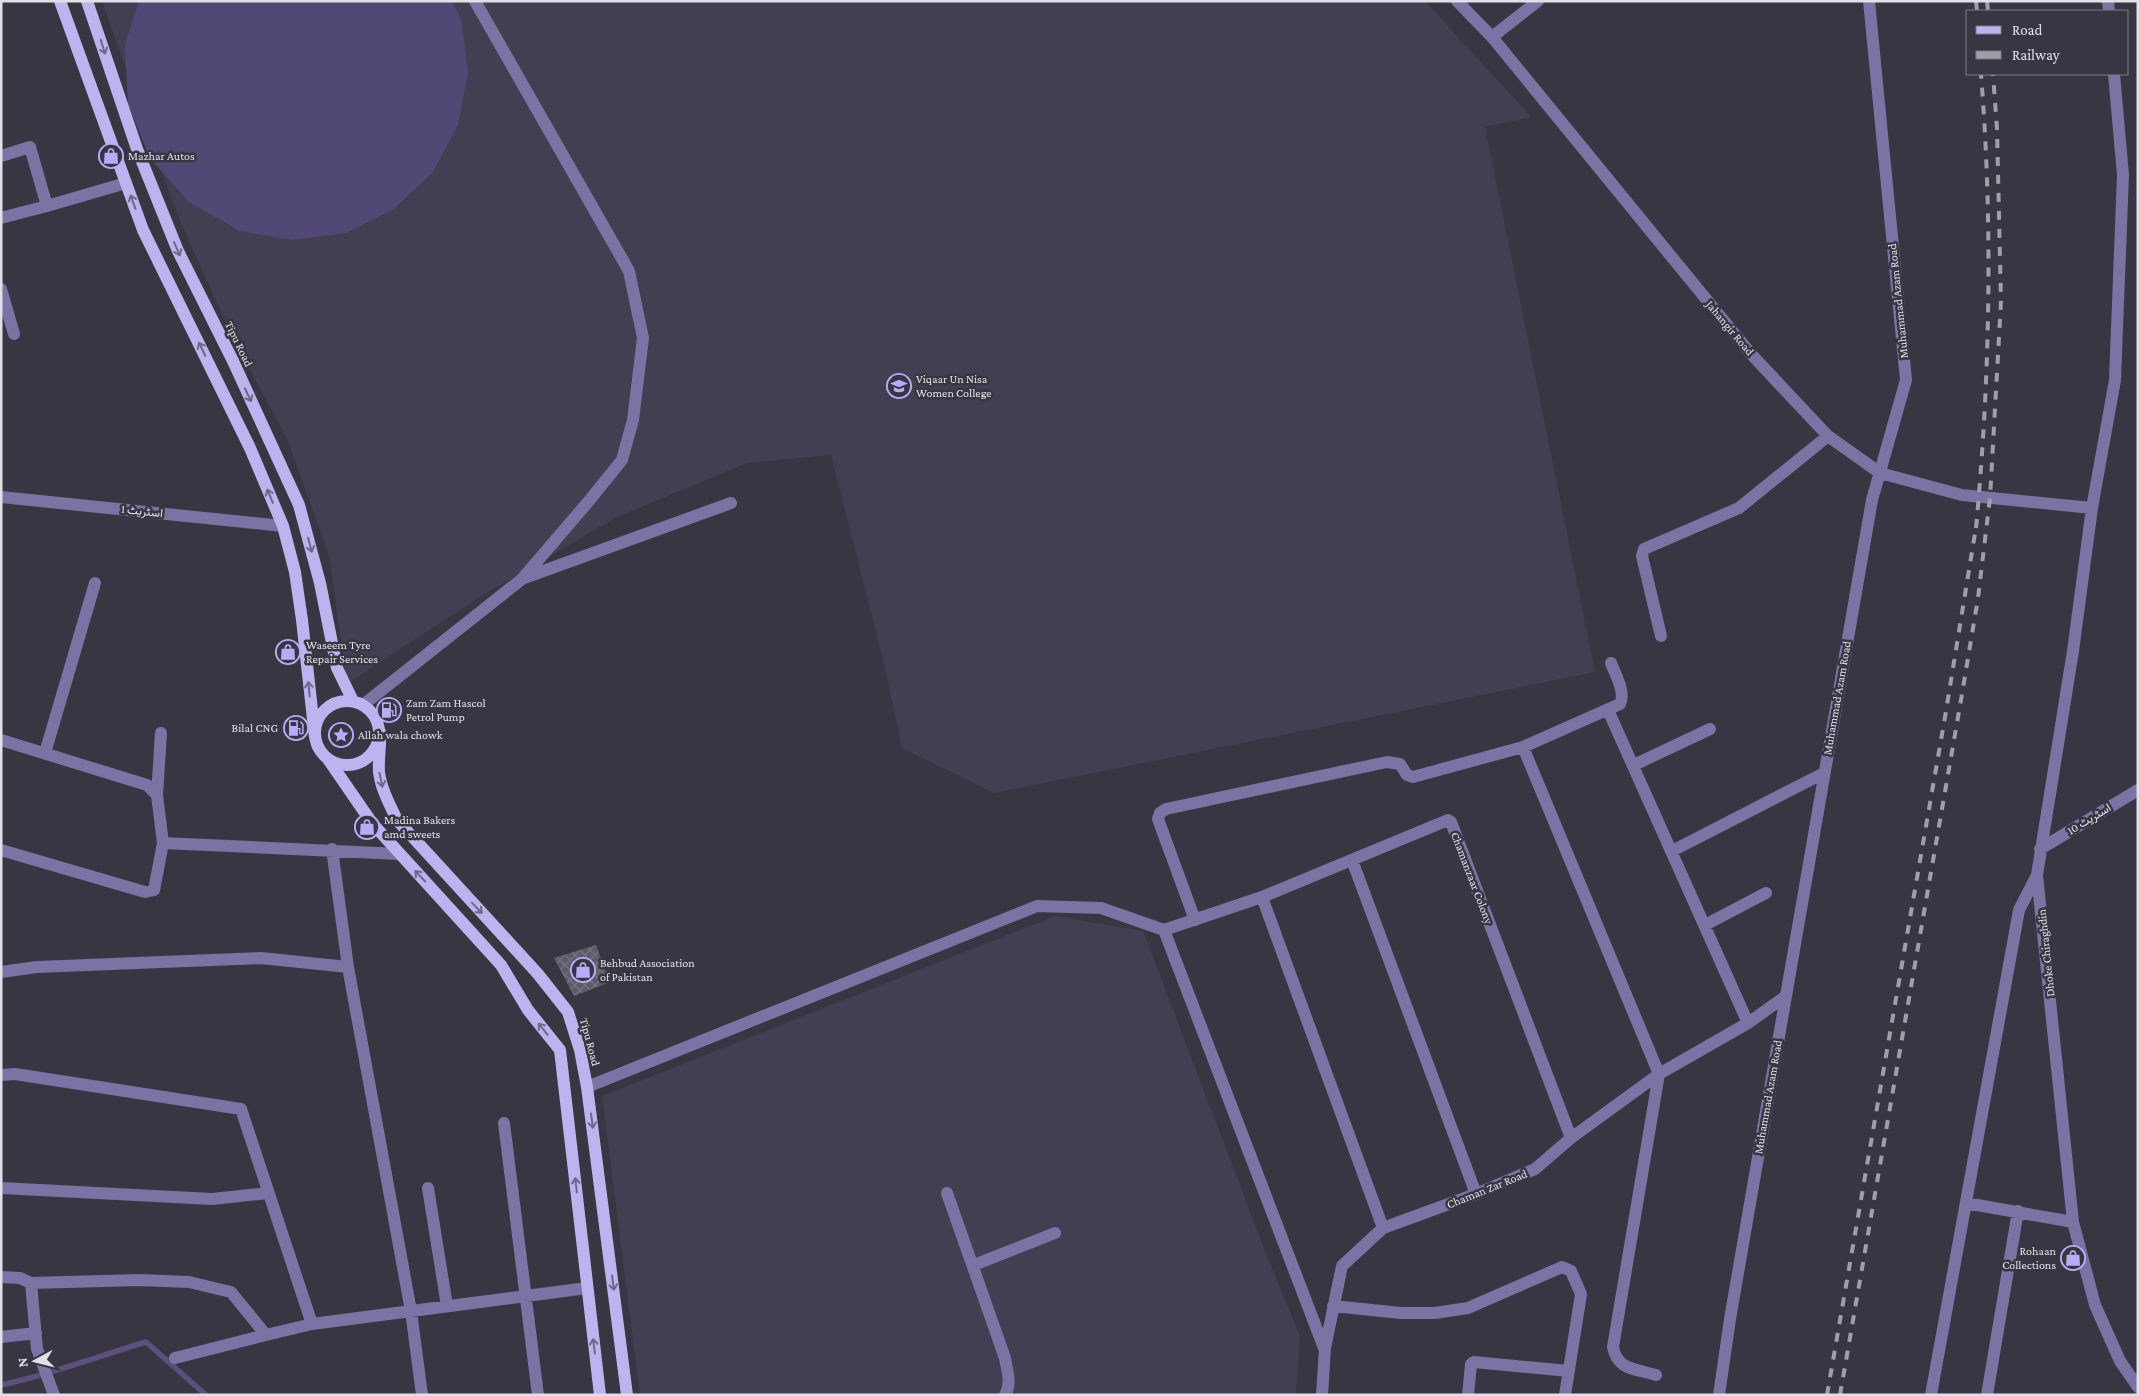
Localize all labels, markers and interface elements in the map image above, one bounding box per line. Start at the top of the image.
legend [1966,10,2129,75]
text: Road [2012,22,2043,38]
one-way arrow [99,39,108,55]
text: Railway [2012,47,2060,64]
shop icon: Mazhar Autos [98,143,124,169]
place label: Mazhar Autos [128,149,195,163]
one-way arrow [128,195,137,210]
one-way arrow [173,241,183,256]
street label: Muhammad Azam Road [1885,242,1911,359]
street label: Jahangir Road [1702,297,1757,359]
street label: Tipu Road [222,319,256,370]
one-way arrow [196,342,206,357]
place label: Viqaar Un Nisa Women College [916,372,992,400]
school or university icon: Viqaar Un Nisa Women College [886,373,912,399]
one-way arrow [244,387,254,402]
one-way arrow [265,489,275,504]
street label: اسٹریٹ 1 [120,502,164,521]
one-way arrow [305,537,315,553]
place label: Waseem Tyre Repair Services [306,638,378,666]
shop icon: Waseem Tyre Repair Services [275,639,301,665]
street label: Muhammad Azam Road [1820,639,1854,756]
one-way arrow [304,681,314,697]
place label: Zam Zam Hascol Petrol Pump [406,696,486,724]
fuel station icon: Zam Zam Hascol Petrol Pump [376,697,402,723]
fuel station icon: Bilal CNG [283,715,309,741]
place label: Bilal CNG [232,721,278,735]
place icon: Allah wala chowk [328,722,354,748]
place label: Allah wala chowk [358,728,443,742]
one-way arrow [377,772,386,788]
street label: اسٹریٹ 10 [2064,800,2114,838]
place label: Madina Bakers amd sweets [384,813,455,841]
shop icon: Madina Bakers amd sweets [354,814,380,840]
street label: Chamanzaar Colony [1448,830,1496,926]
one-way arrow [414,869,426,882]
one-way arrow [471,902,483,915]
street label: Dhoke Chiraghdin [2034,908,2058,997]
place label: Behbud Association of Pakistan [600,956,695,984]
shop icon: Behbud Association of Pakistan [570,957,596,983]
street label: Tipu Road [577,1017,603,1068]
one-way arrow [538,1023,549,1036]
street label: Muhammad Azam Road [1751,1038,1785,1155]
one-way arrow [587,1113,597,1129]
street label: Chaman Zar Road [1445,1166,1530,1212]
one-way arrow [571,1177,581,1193]
place label: Rohaan Collections [2002,1244,2057,1272]
shop icon: Rohaan Collections [2060,1245,2086,1271]
one-way arrow [608,1274,618,1290]
north arrow [10,1336,60,1386]
one-way arrow [589,1339,599,1355]
text: N [14,1356,31,1368]

